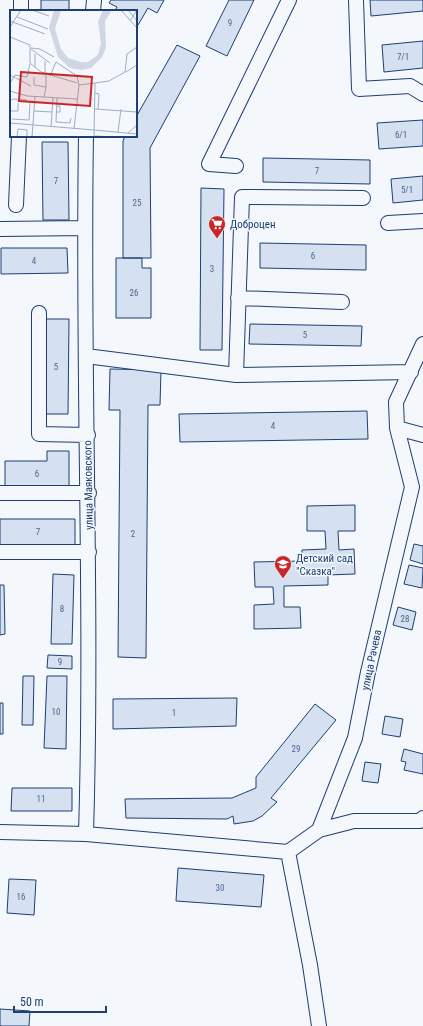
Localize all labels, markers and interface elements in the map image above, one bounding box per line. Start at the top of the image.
inset map [10,10,137,137]
house number: 9 [228,18,232,28]
house number: 7/1 [397,52,409,62]
house number: 6/1 [395,130,407,140]
house number: 7 [315,166,320,176]
house number: 7 [54,176,59,186]
house number: 5/1 [401,185,413,195]
house number: 25 [133,198,142,208]
supermarket icon: Доброцен [207,214,227,239]
place label: Доброцен [230,218,276,231]
house number: 6 [311,251,315,261]
house number: 4 [32,256,37,266]
house number: 3 [210,264,214,274]
house number: 26 [130,288,138,298]
house number: 5 [303,330,308,340]
house number: 5 [54,362,59,372]
house number: 4 [271,421,276,431]
street label: улица Маяковского [81,440,96,530]
house number: 6 [35,469,39,479]
house number: 7 [36,527,41,537]
house number: 2 [131,529,136,539]
place label: Детский сад "Сказка" [296,552,353,578]
school or university icon: Детский сад "Сказка" [273,554,293,579]
house number: 8 [60,604,64,614]
house number: 28 [401,614,409,624]
street label: улица Рачева [359,629,384,692]
house number: 9 [58,657,62,667]
house number: 10 [52,707,60,717]
house number: 1 [172,708,176,718]
house number: 29 [292,744,300,754]
house number: 11 [37,794,45,804]
house number: 30 [216,883,224,893]
house number: 16 [17,892,25,902]
scale bar [14,988,106,1014]
text: 50 m [20,995,44,1009]

